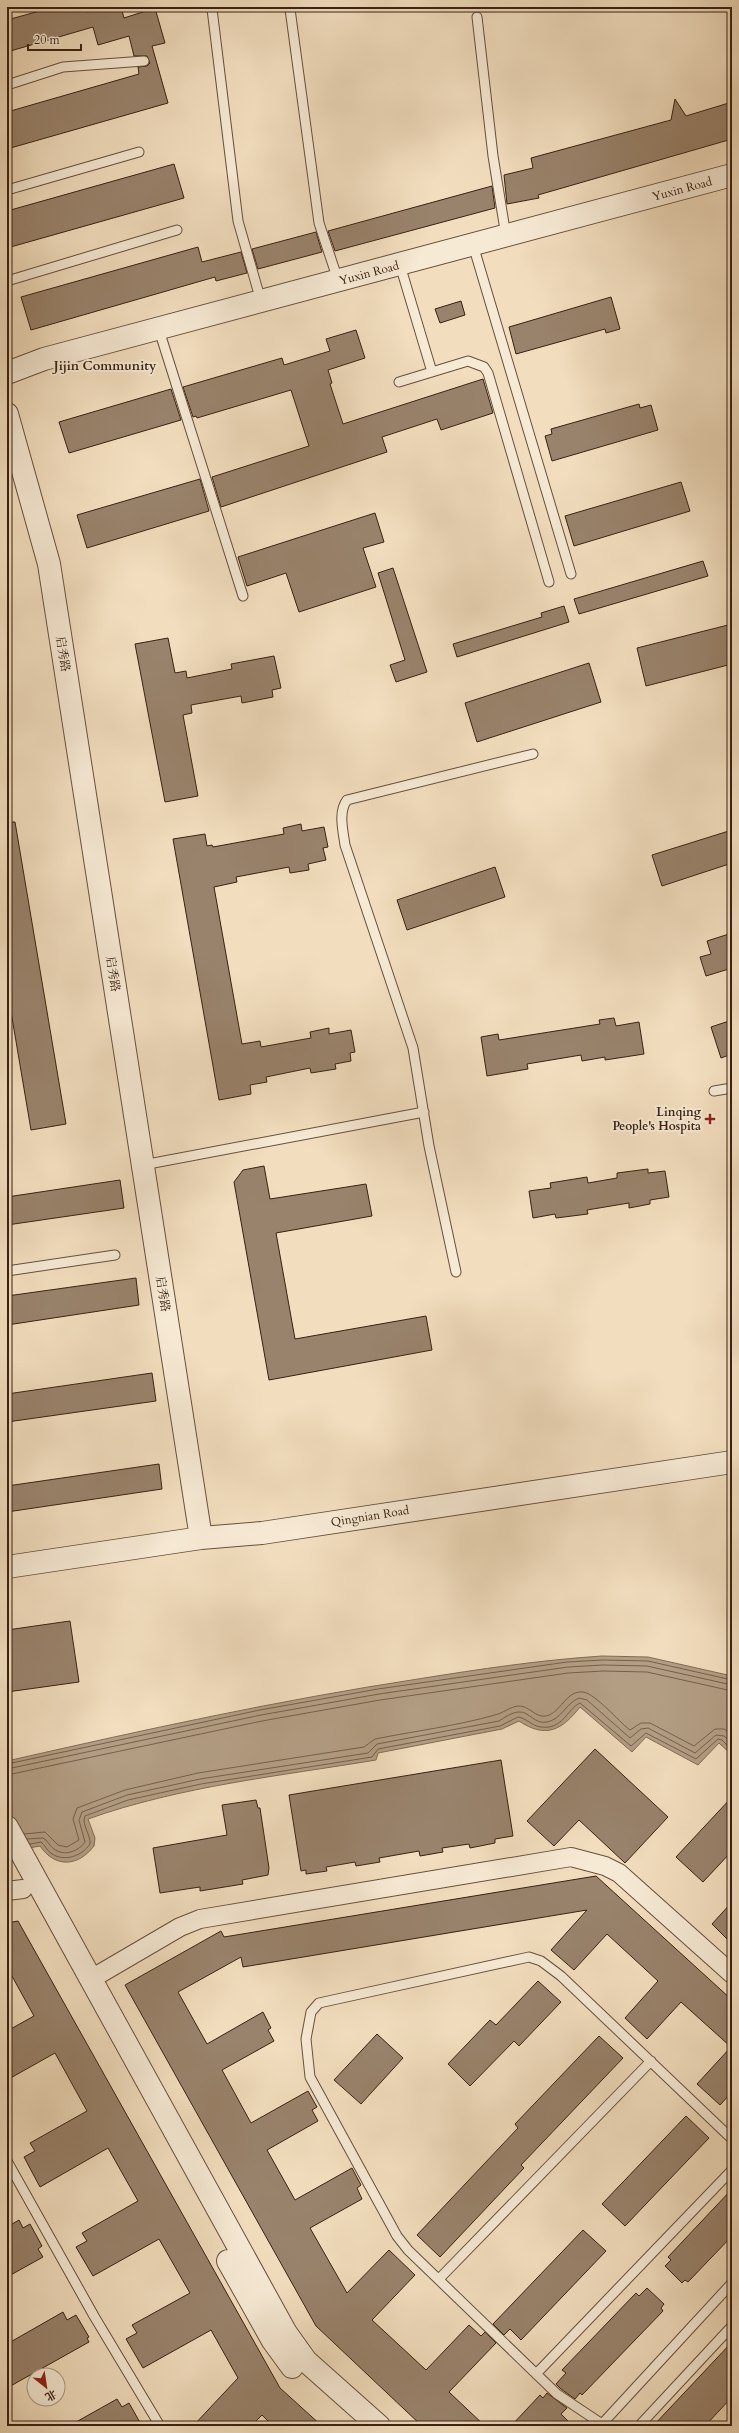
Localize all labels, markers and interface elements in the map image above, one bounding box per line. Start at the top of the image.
scale bar [28,26,81,52]
text: 20 m [34,32,61,48]
street label: Yuxin Road [650,173,714,205]
street label: Yuxin Road [337,257,401,289]
district label: Jijin Community [52,357,157,375]
street label: 启秀路 [52,635,74,673]
street label: 启秀路 [102,955,124,993]
place label: Linqing People's Hospita [613,1104,702,1134]
marker: Linqing People's Hospita [704,1113,716,1125]
street label: 启秀路 [152,1275,174,1313]
street label: Qingnian Road [330,1502,411,1530]
north arrow [26,2367,66,2407]
text: 北 [42,2386,59,2404]

